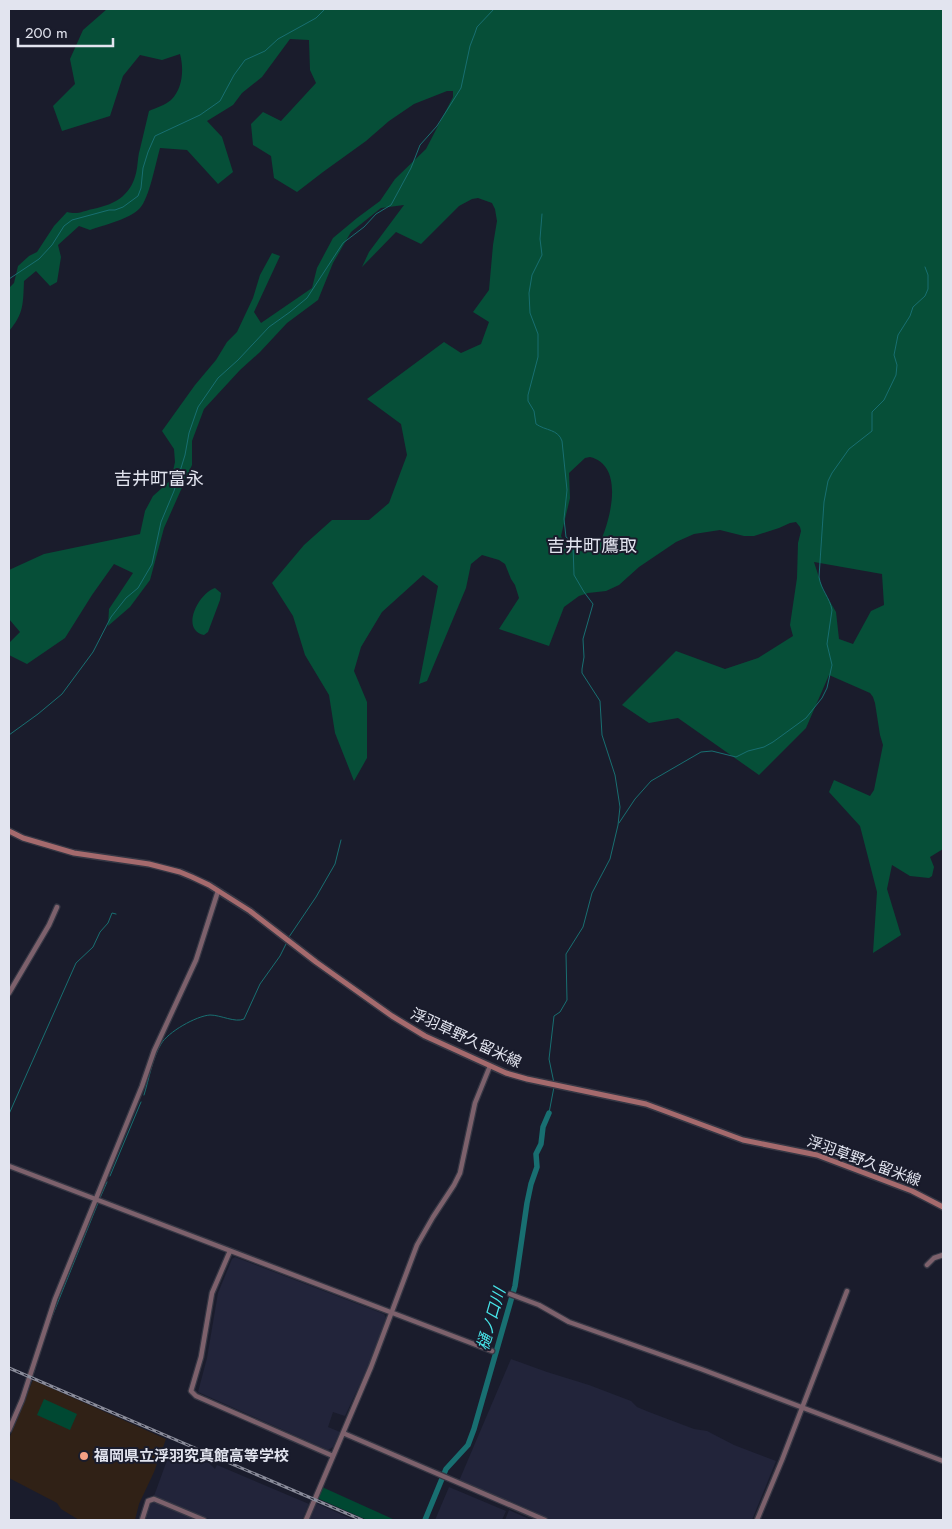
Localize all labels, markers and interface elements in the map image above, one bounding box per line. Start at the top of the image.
scale bar [18,15,112,47]
text: 200 m [25,22,68,44]
district label: 吉井町富永 [114,466,204,492]
district label: 吉井町鷹取 [547,533,637,559]
street label: 浮羽草野久留米線 [407,1003,525,1073]
street label: 浮羽草野久留米線 [804,1130,924,1192]
water label: 樋ノ口川 [471,1283,511,1353]
place label: 福岡県立浮羽究真館高等学校 [93,1445,289,1467]
marker: 福岡県立浮羽究真館高等学校 [78,1450,90,1462]

